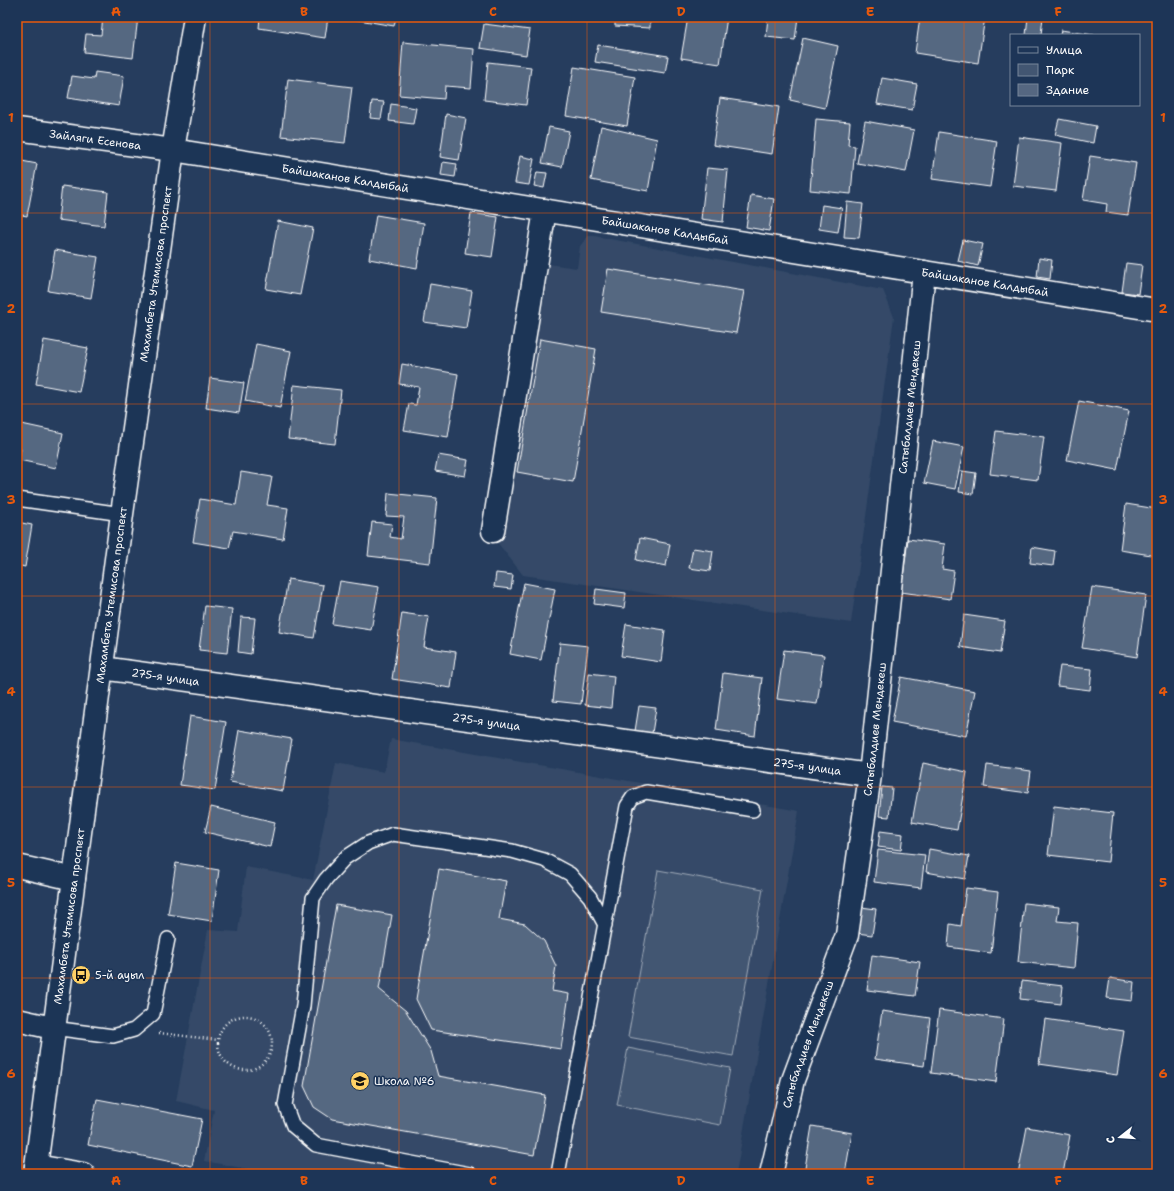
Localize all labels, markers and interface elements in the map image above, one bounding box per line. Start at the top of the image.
text: A [111,3,121,20]
text: B [300,3,308,20]
text: C [489,3,497,20]
text: D [676,3,686,20]
text: E [866,3,875,20]
text: F [1054,3,1062,20]
legend [1010,34,1140,106]
text: Улица [1046,42,1083,58]
text: Парк [1046,62,1075,78]
text: Здание [1046,82,1090,98]
text: 1 [8,109,14,126]
text: 1 [1160,109,1166,126]
street label: Зайляги Есенова [48,126,142,154]
street label: Байшаканов Калдыбай [281,161,410,196]
street label: Махамбета Утемисова проспект [136,185,176,363]
street label: Байшаканов Калдыбай [600,213,730,248]
street label: Байшаканов Калдыбай [920,265,1050,300]
text: 2 [6,300,16,317]
text: 2 [1158,300,1168,317]
street label: Сатыбалдиев Мендекеш [895,339,925,475]
text: 3 [6,491,16,508]
text: 3 [1158,491,1168,508]
street label: Махамбета Утемисова проспект [93,506,131,684]
street label: Сатыбалдиев Мендекеш [860,661,890,797]
street label: 275-я улица [130,665,200,690]
text: 4 [6,683,16,700]
text: 4 [1158,683,1168,700]
street label: 275-я улица [451,710,521,734]
street label: 275-я улица [772,755,842,779]
street label: Махамбета Утемисова проспект [50,827,89,1005]
text: 5 [7,874,15,891]
text: 5 [1159,874,1167,891]
bus stop icon: 5-й ауыл [70,964,92,986]
place label: 5-й ауыл [95,968,144,983]
street label: Сатыбалдиев Мендекеш [780,978,837,1110]
text: 6 [6,1065,16,1082]
text: 6 [1158,1065,1168,1082]
school or university icon: Школа №6 [349,1070,371,1092]
place label: Школа №6 [374,1074,434,1089]
north arrow [1100,1117,1140,1157]
text: С [1103,1134,1119,1145]
text: A [111,1172,121,1189]
text: B [300,1172,308,1189]
text: C [489,1172,497,1189]
text: D [676,1172,686,1189]
text: E [866,1172,875,1189]
text: F [1054,1172,1062,1189]

